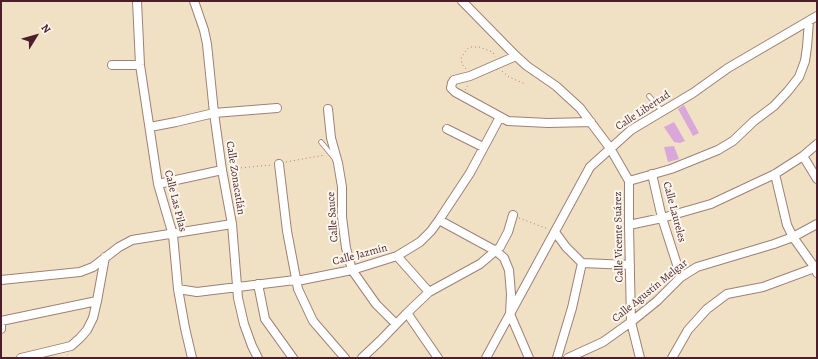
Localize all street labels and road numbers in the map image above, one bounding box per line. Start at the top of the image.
street label: Calle Libertad [613,88,673,134]
street label: Calle Zonacatlán [223,140,247,216]
street label: Calle Las Pilas [161,169,189,233]
street label: Calle Laureles [660,180,688,244]
street label: Calle Sauce [325,191,341,243]
street label: Calle Vicente Suárez [612,191,626,283]
street label: Calle Jazmín [331,241,389,269]
street label: Calle Agustín Melgar [610,257,690,325]

